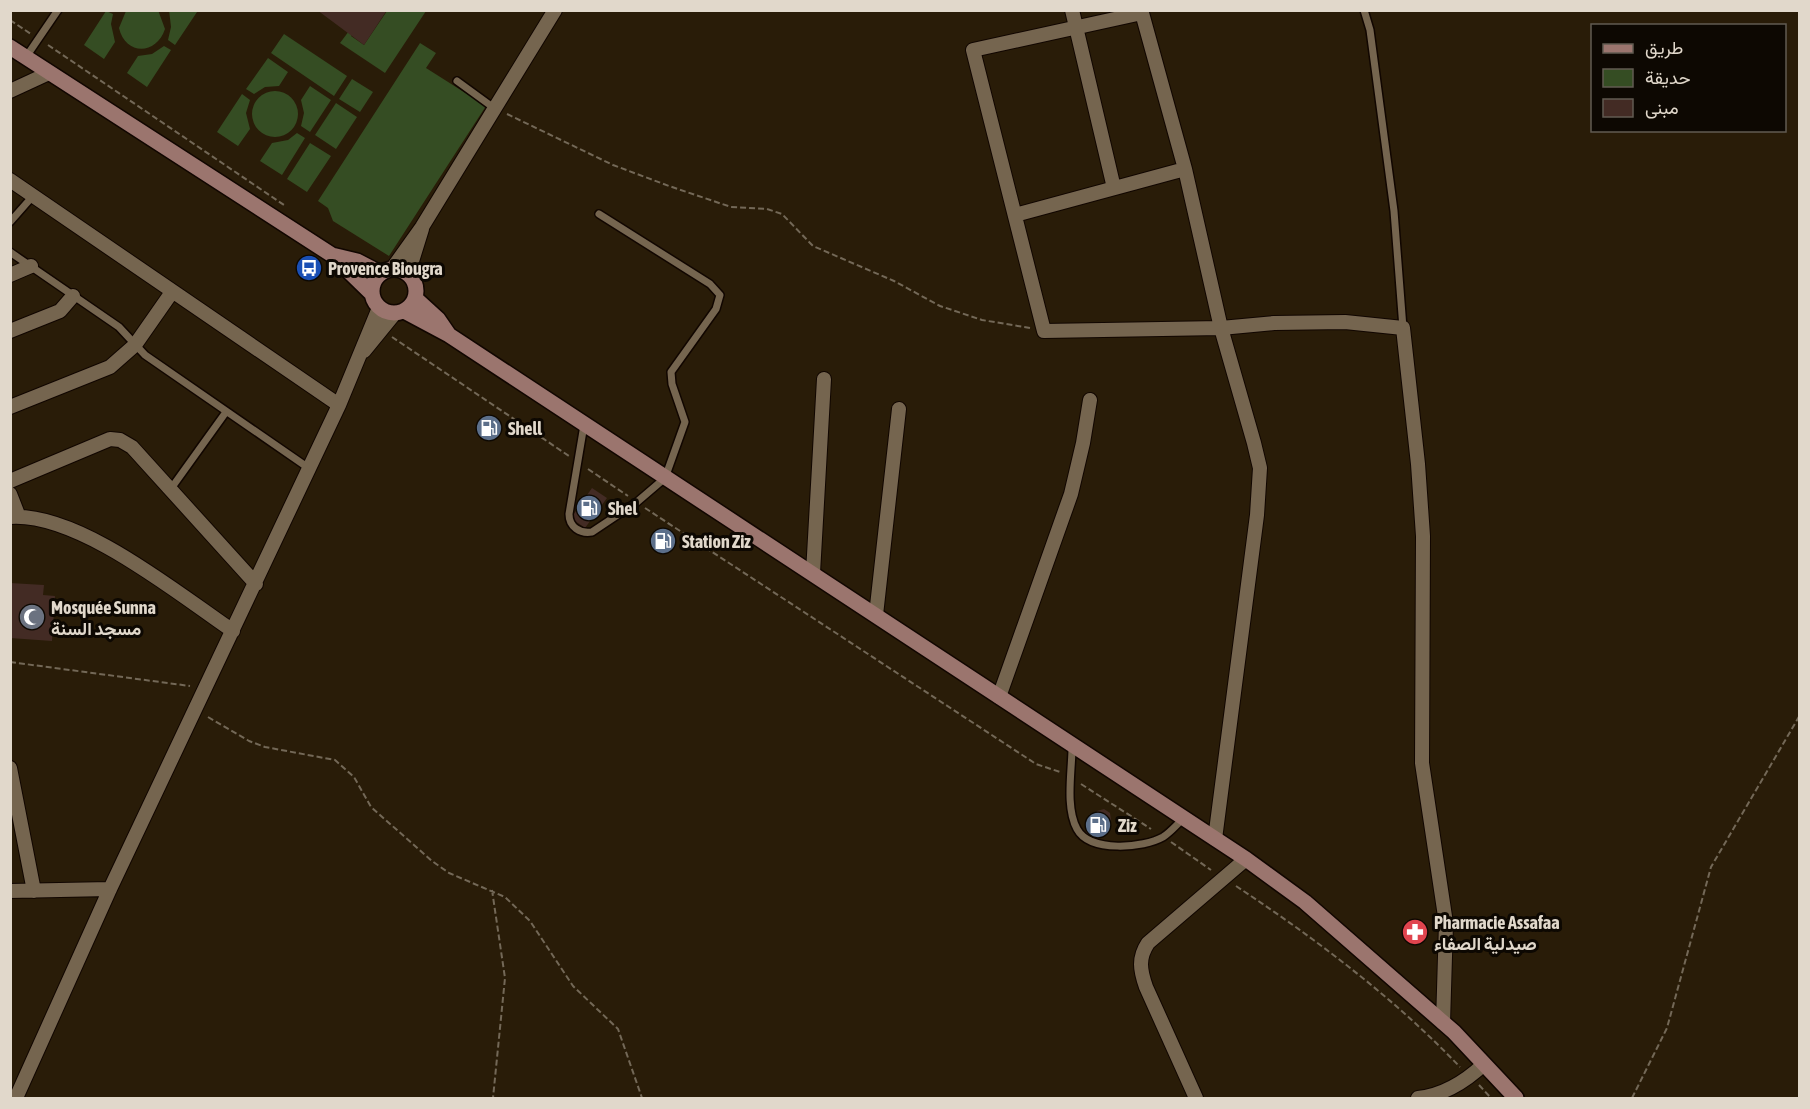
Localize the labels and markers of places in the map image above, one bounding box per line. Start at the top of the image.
bus stop icon: Provence Biougra [294,253,324,283]
place label: Provence Biougra [328,258,443,279]
fuel station icon: Shell [474,413,504,443]
place label: Shell [508,418,542,439]
fuel station icon: Shel [574,493,604,523]
place label: Shel [608,498,637,519]
fuel station icon: Station Ziz [648,526,678,556]
place label: Station Ziz [682,531,751,552]
place label: Mosquée Sunna مسجد السنة [51,597,156,640]
mosque icon: Mosquée Sunna مسجد السنة [17,602,47,632]
fuel station icon: Ziz [1083,810,1113,840]
place label: Ziz [1118,815,1137,836]
place label: Pharmacie Assafaa صيدلية الصفاء [1434,912,1560,955]
pharmacy icon: Pharmacie Assafaa صيدلية الصفاء [1400,917,1430,947]

